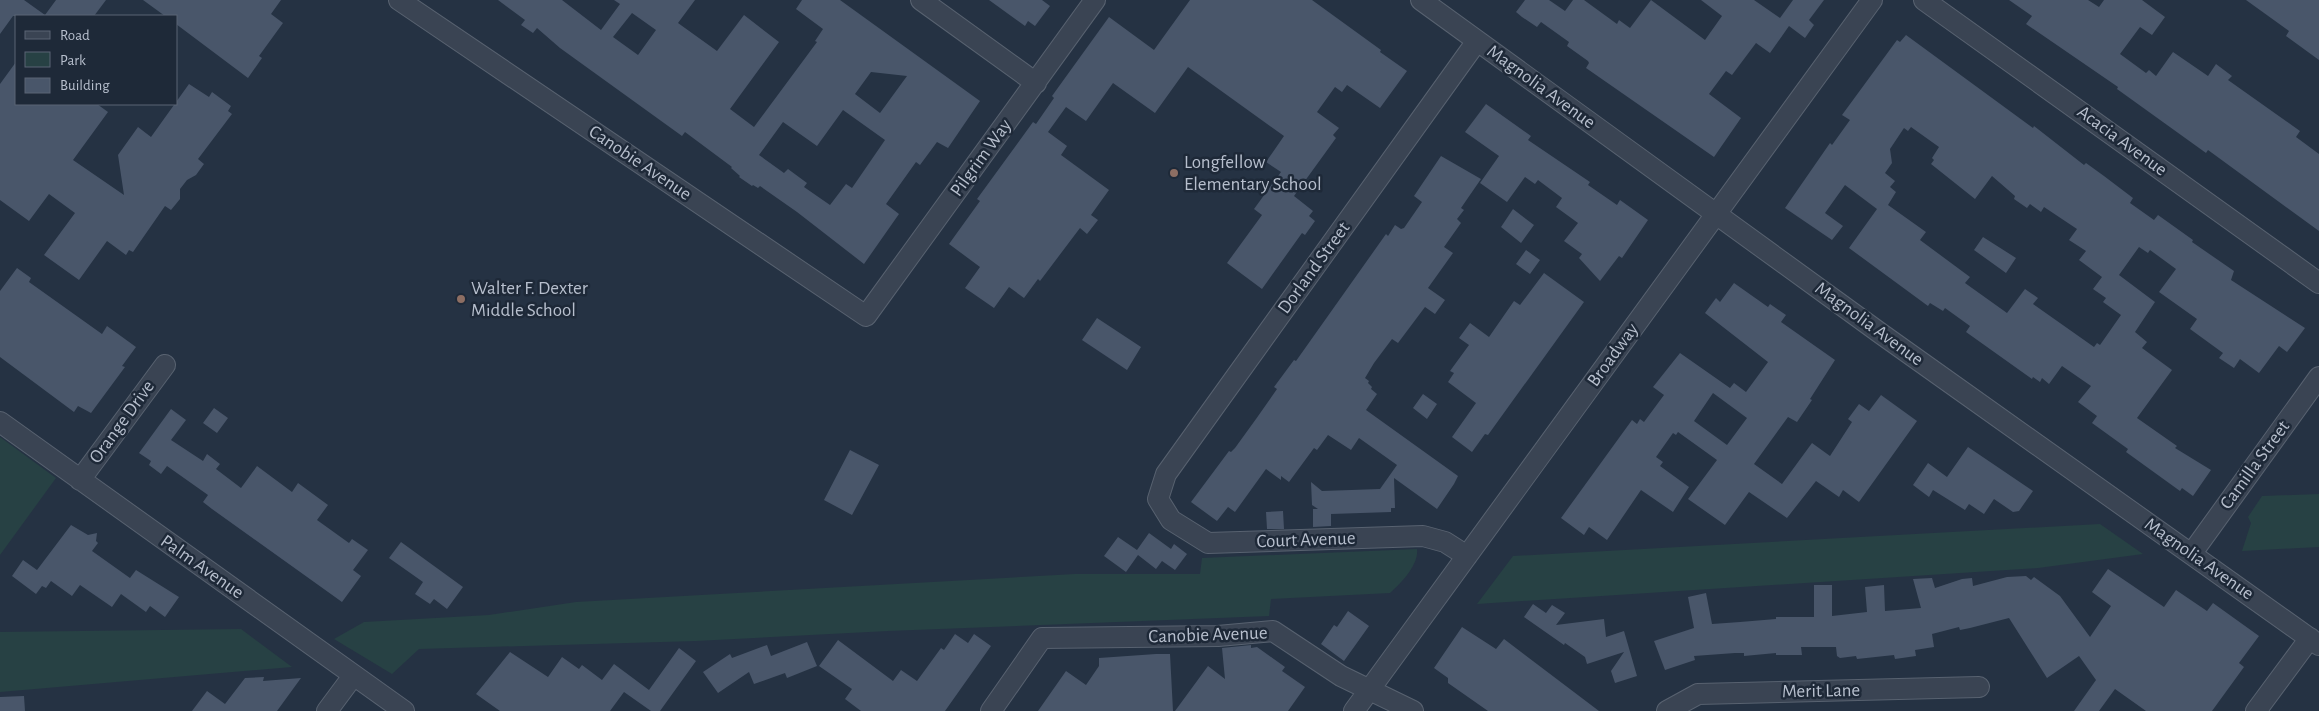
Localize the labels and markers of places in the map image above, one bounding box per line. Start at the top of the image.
place label: Longfellow Elementary School [1184,153,1322,194]
marker: Longfellow Elementary School [1168,167,1180,179]
place label: Walter F. Dexter Middle School [471,279,588,320]
marker: Walter F. Dexter Middle School [455,293,467,305]

